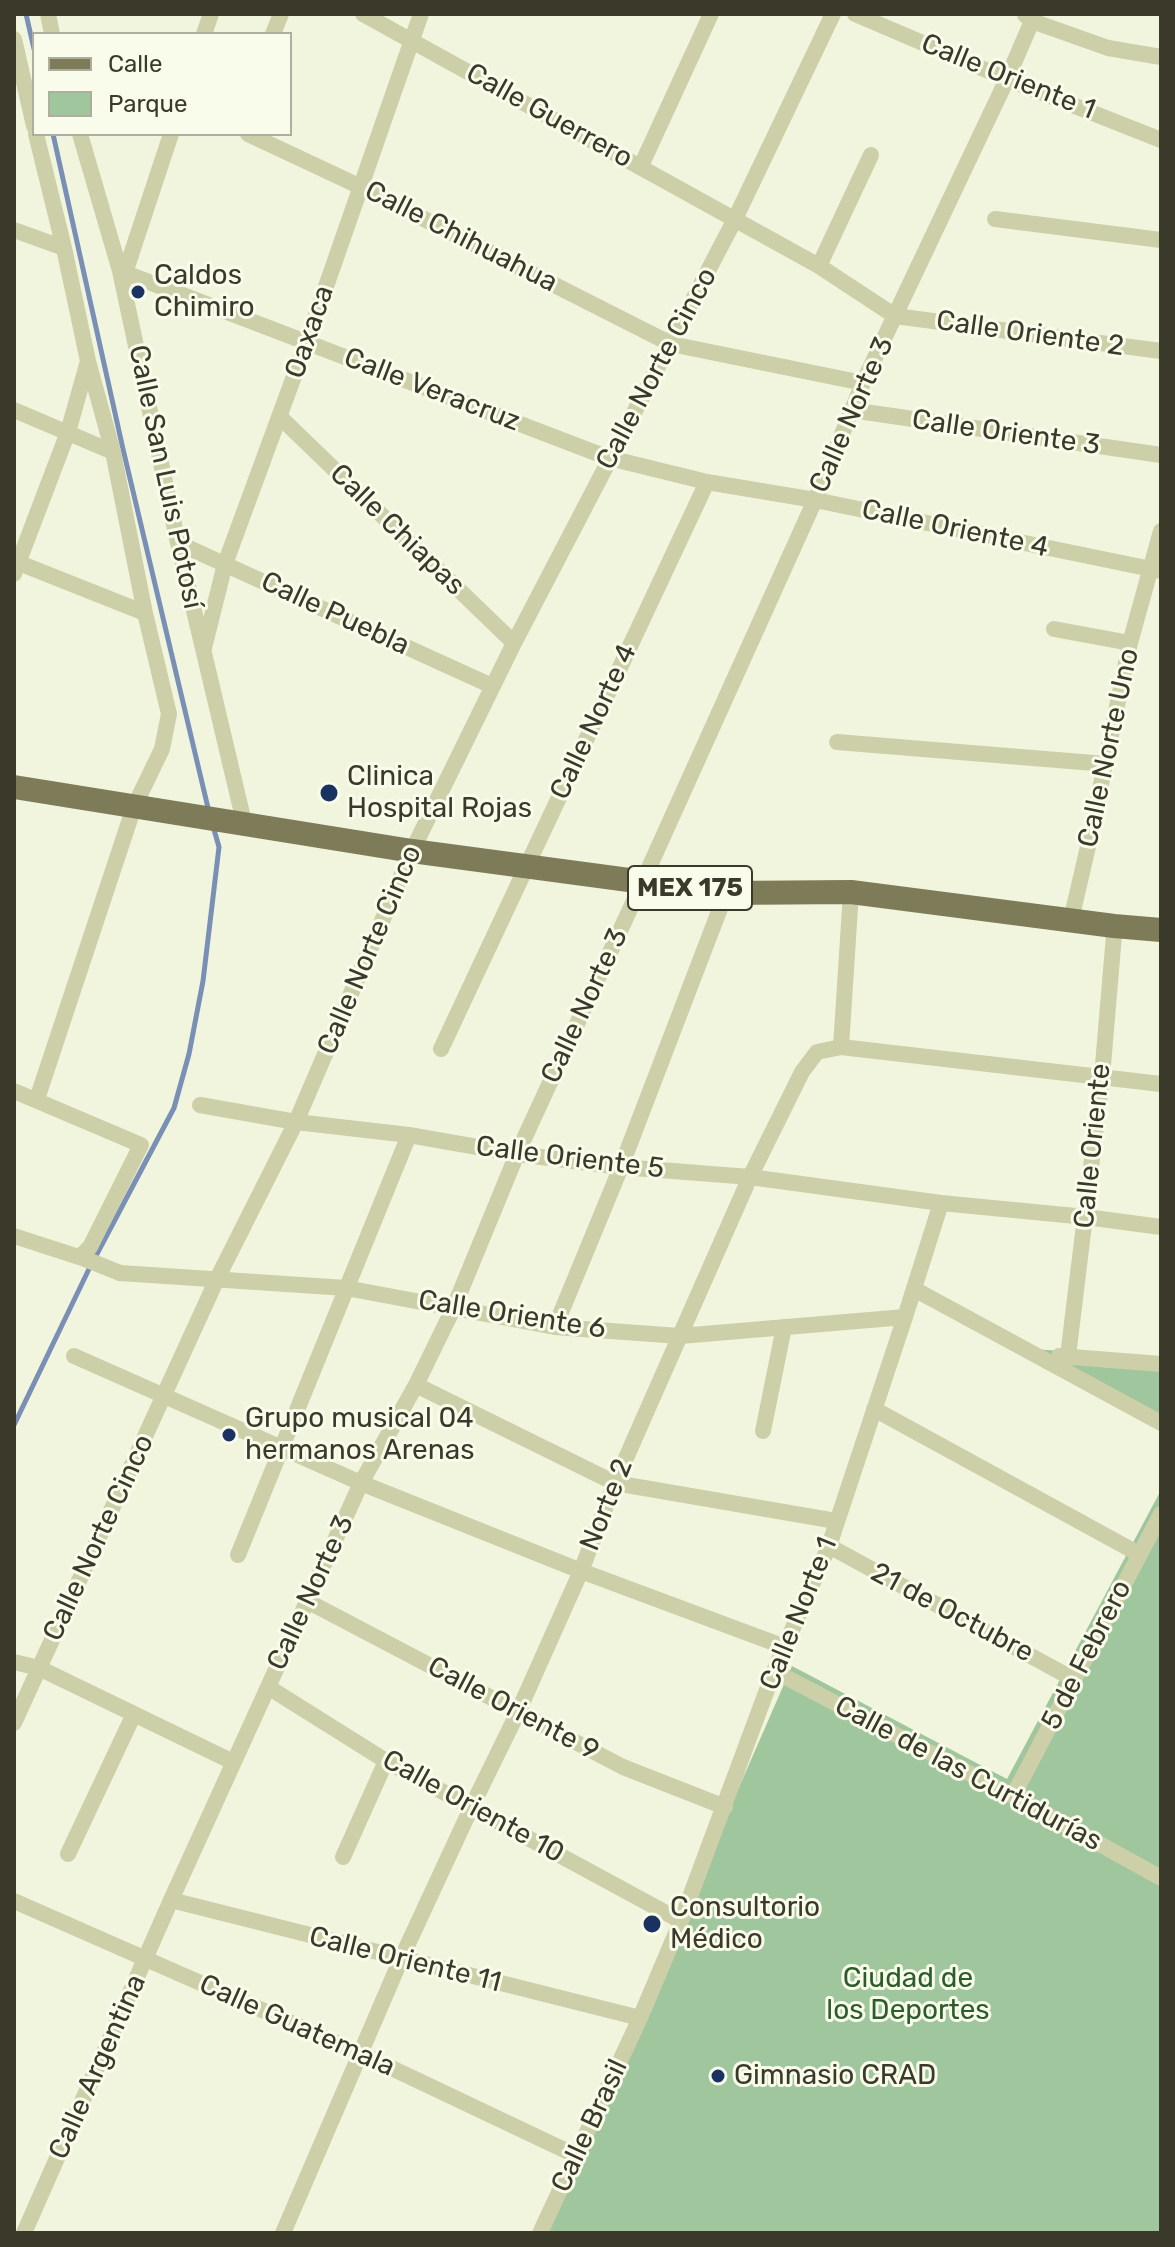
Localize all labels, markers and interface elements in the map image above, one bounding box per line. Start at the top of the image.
street label: Calle Oriente 1 [916,27,1100,127]
legend [32,32,292,136]
text: Calle [108,50,162,78]
street label: Calle Guerrero [460,56,638,176]
text: Parque [108,90,187,118]
street label: Calle Chihuahua [359,174,563,300]
place label: Caldos Chimiro [154,259,255,325]
street label: Calle Norte Cinco [590,262,724,476]
street label: Oaxaca [279,281,341,383]
marker: Caldos Chimiro [129,283,147,301]
street label: Calle Oriente 2 [934,304,1126,364]
street label: Calle Norte 3 [803,332,901,498]
street label: Calle Veracruz [339,341,525,439]
street label: Calle San Luis Potosí [121,342,209,612]
street label: Calle Oriente 3 [910,403,1102,463]
street label: Calle Chiapas [323,457,471,603]
street label: Calle Oriente 4 [859,493,1051,565]
street label: Calle Puebla [256,565,414,663]
street label: Calle Norte 4 [543,639,645,805]
street label: Calle Norte Uno [1072,645,1146,851]
place label: Clinica Hospital Rojas [347,760,532,826]
marker: Clinica Hospital Rojas [318,782,340,804]
street label: Calle Norte Cinco [311,840,429,1060]
road number: MEX 175 [628,866,752,910]
street label: Calle Norte 3 [535,923,635,1089]
street label: Calle Oriente [1068,1062,1118,1230]
street label: Calle Oriente 5 [474,1130,666,1186]
street label: Calle Oriente 6 [416,1284,608,1346]
place label: Grupo musical 04 hermanos Arenas [245,1402,474,1468]
marker: Grupo musical 04 hermanos Arenas [220,1426,238,1444]
street label: Calle Norte Cinco [36,1429,162,1647]
street label: Norte 2 [573,1454,641,1556]
street label: Calle Norte 3 [261,1510,361,1676]
street label: Calle Norte 1 [753,1533,845,1695]
street label: 21 de Octubre [865,1556,1039,1670]
street label: 5 de Febrero [1035,1575,1139,1735]
street label: Calle Oriente 9 [422,1650,604,1768]
street label: Calle de las Curtidurías [829,1689,1107,1859]
street label: Calle Oriente 10 [376,1743,570,1871]
place label: Consultorio Médico [670,1891,820,1957]
marker: Consultorio Médico [641,1913,663,1935]
street label: Calle Oriente 11 [306,1920,504,2000]
park label: Ciudad de los Deportes [826,1962,990,2028]
street label: Calle Guatemala [194,1968,400,2084]
street label: Calle Argentina [42,1969,154,2165]
street label: Calle Brasil [545,2054,635,2198]
place label: Gimnasio CRAD [734,2059,936,2093]
marker: Gimnasio CRAD [709,2067,727,2085]

